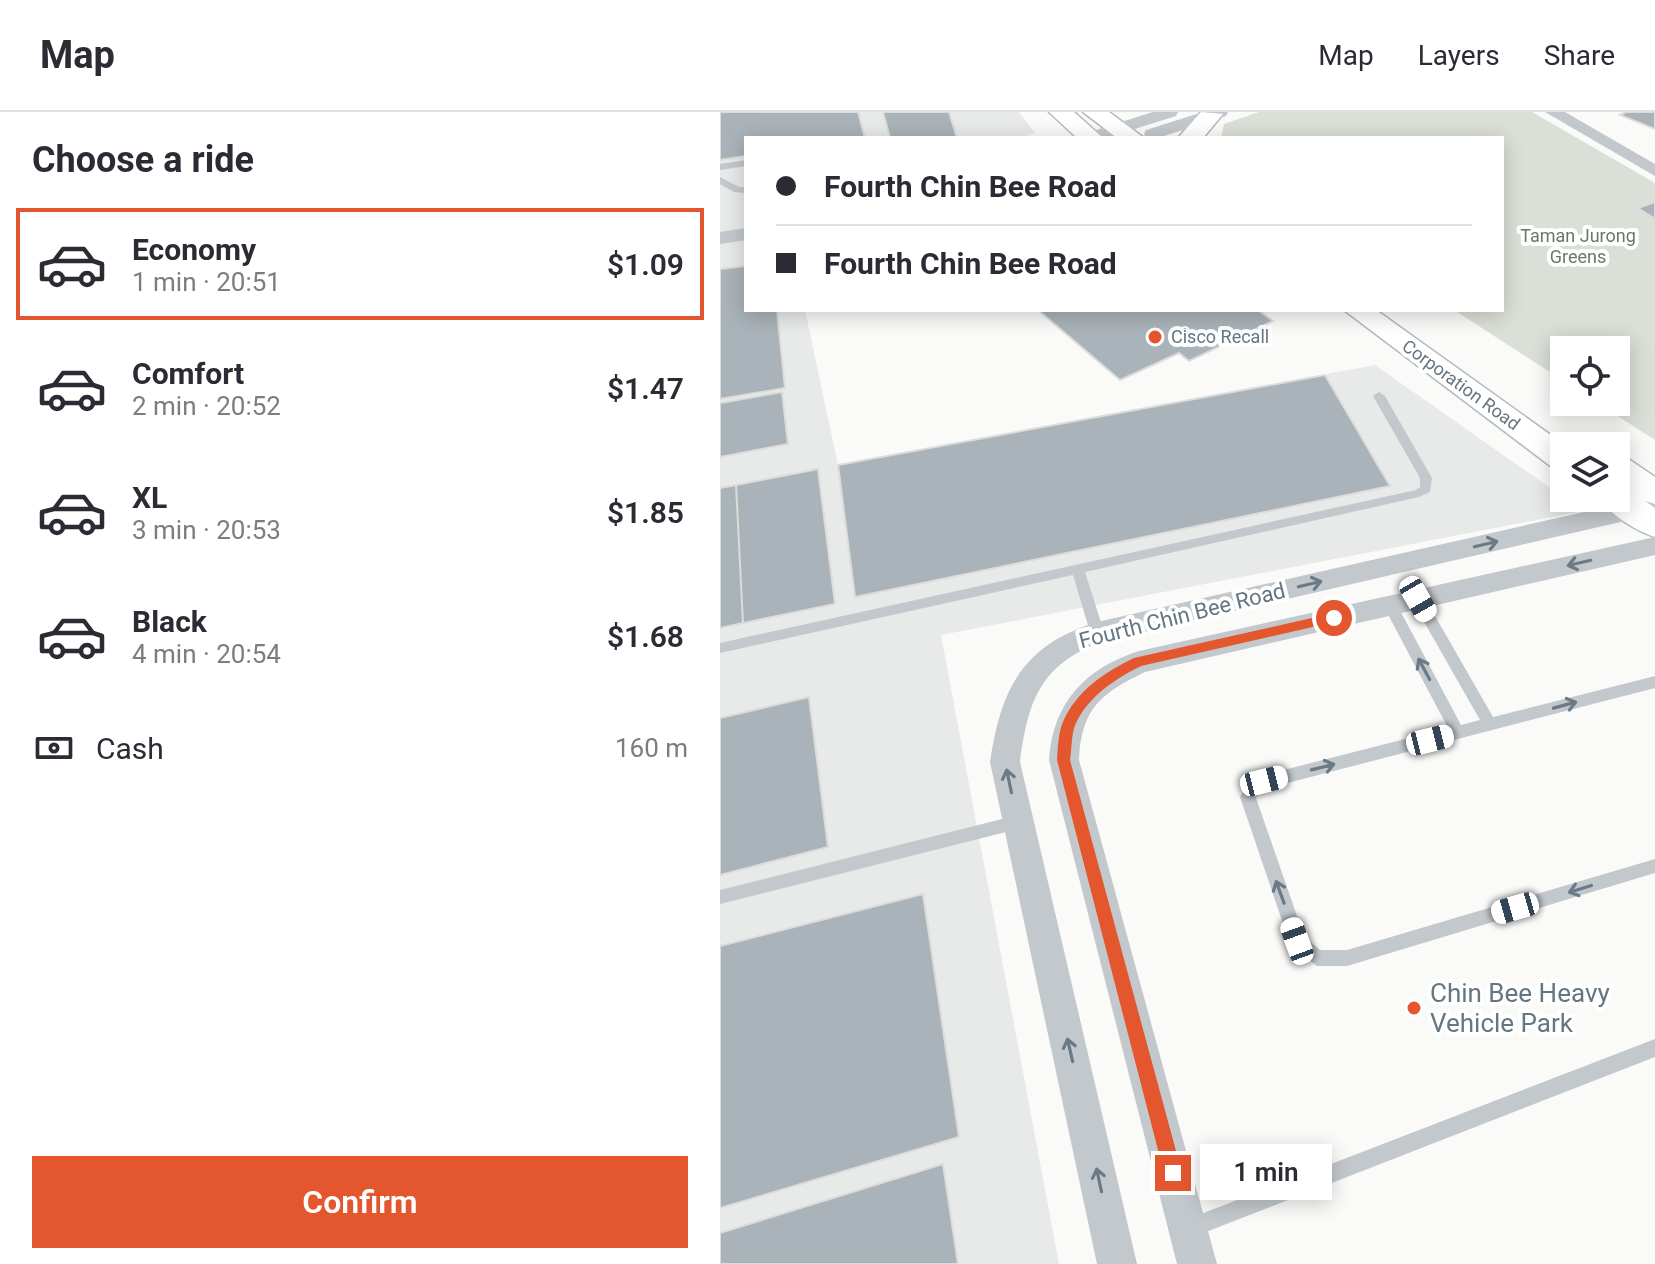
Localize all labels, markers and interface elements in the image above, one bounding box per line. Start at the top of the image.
text: Map [40,33,115,77]
text: Map [1318,39,1374,72]
text: Layers [1418,39,1500,72]
text: Share [1544,39,1615,72]
text: Choose a ride [32,139,254,181]
text: Fourth Chin Bee Road [824,169,1117,204]
park label: Taman Jurong Greens [1520,225,1636,267]
icon: car [36,228,108,300]
text: Economy [132,232,256,267]
text: Fourth Chin Bee Road [824,246,1117,281]
text: $1.09 [607,247,684,282]
text: 1 min · 20:51 [132,267,281,297]
place label: Cisco Recall [1171,326,1269,347]
marker: Cisco Recall [1146,328,1164,346]
street label: Corporation Road [1398,335,1524,434]
map controls [1550,336,1630,512]
button: locate [1550,336,1630,416]
icon: car [36,352,108,424]
text: Comfort [132,356,244,391]
text: $1.47 [607,371,684,406]
text: 2 min · 20:52 [132,391,281,421]
button: layers [1550,432,1630,512]
icon: car [36,476,108,548]
text: XL [132,480,167,515]
text: $1.85 [607,495,684,530]
text: 3 min · 20:53 [132,515,281,545]
one-way arrow [1473,535,1498,550]
one-way arrow [1567,556,1592,571]
car [1396,572,1440,626]
one-way arrow [1296,576,1322,591]
street label: Fourth Chin Bee Road [1076,578,1288,653]
icon: car [36,600,108,672]
route start [1316,600,1352,636]
text: Black [132,604,207,639]
text: $1.68 [607,619,684,654]
text: 4 min · 20:54 [132,639,281,669]
one-way arrow [1416,658,1432,682]
one-way arrow [1552,697,1577,712]
car [1404,723,1456,757]
icon: cash [32,726,76,770]
text: Cash [96,731,164,766]
text: 160 m [615,733,688,763]
one-way arrow [1310,758,1335,773]
car [1238,764,1290,798]
one-way arrow [1001,769,1016,795]
one-way arrow [1271,880,1286,905]
one-way arrow [1568,882,1594,897]
car [1489,890,1541,926]
car [1278,914,1316,968]
place label: Chin Bee Heavy Vehicle Park [1430,978,1610,1038]
marker: Chin Bee Heavy Vehicle Park [1405,999,1423,1017]
one-way arrow [1061,1037,1076,1063]
callout: 1 min [1201,1145,1333,1201]
route end [1155,1155,1191,1191]
button: Confirm [32,1156,688,1248]
text: 1 min [1233,1157,1299,1187]
one-way arrow [1091,1168,1106,1193]

